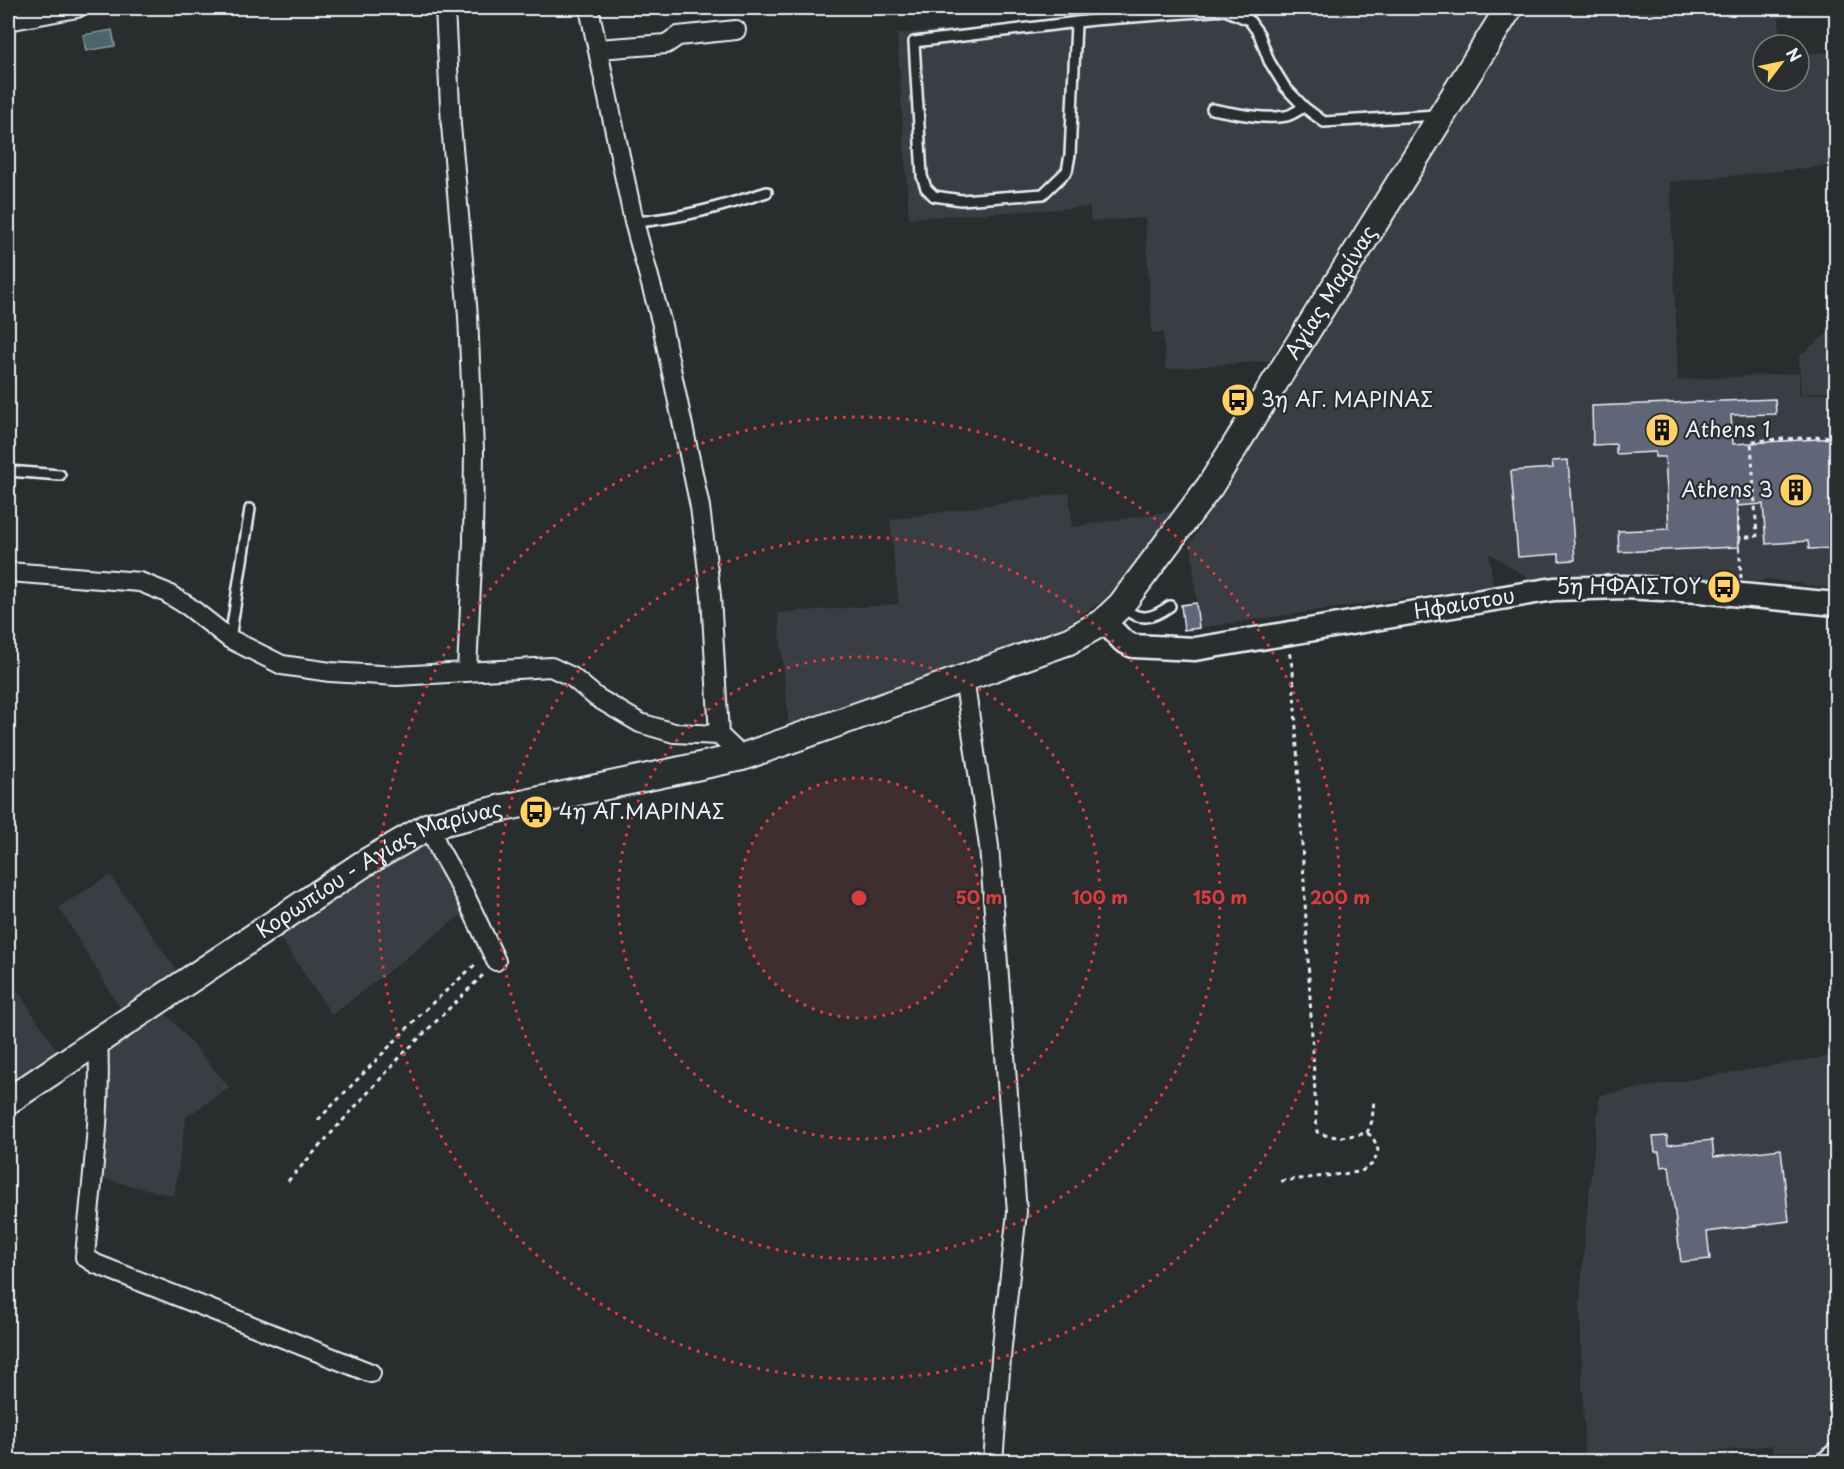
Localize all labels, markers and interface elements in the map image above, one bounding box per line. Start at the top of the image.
north arrow [1751,33,1811,93]
text: N [1781,43,1808,66]
street label: Αγίας Μαρίνας [1275,218,1383,365]
bus stop icon: 3η ΑΓ. ΜΑΡΙΝΑΣ [1220,382,1256,418]
place label: 3η ΑΓ. ΜΑΡΙΝΑΣ [1261,382,1433,414]
building icon: Athens 1 [1644,412,1680,448]
place label: Athens 1 [1685,412,1770,444]
place label: Athens 3 [1681,472,1773,504]
building icon: Athens 3 [1778,472,1814,508]
place label: 5η ΗΦΑΙΣΤΟΥ [1557,569,1701,601]
bus stop icon: 5η ΗΦΑΙΣΤΟΥ [1706,569,1742,605]
street label: Ηφαίστου [1411,578,1517,626]
street label: Κορωπίου - Αγίας Μαρίνας [249,790,506,945]
bus stop icon: 4η ΑΓ.ΜΑΡΙΝΑΣ [518,794,554,830]
place label: 4η ΑΓ.ΜΑΡΙΝΑΣ [559,794,725,826]
text: 50 m [956,883,1002,910]
text: 100 m [1072,883,1128,910]
text: 150 m [1193,883,1247,910]
text: 200 m [1310,883,1370,910]
centre of rings [849,888,869,908]

